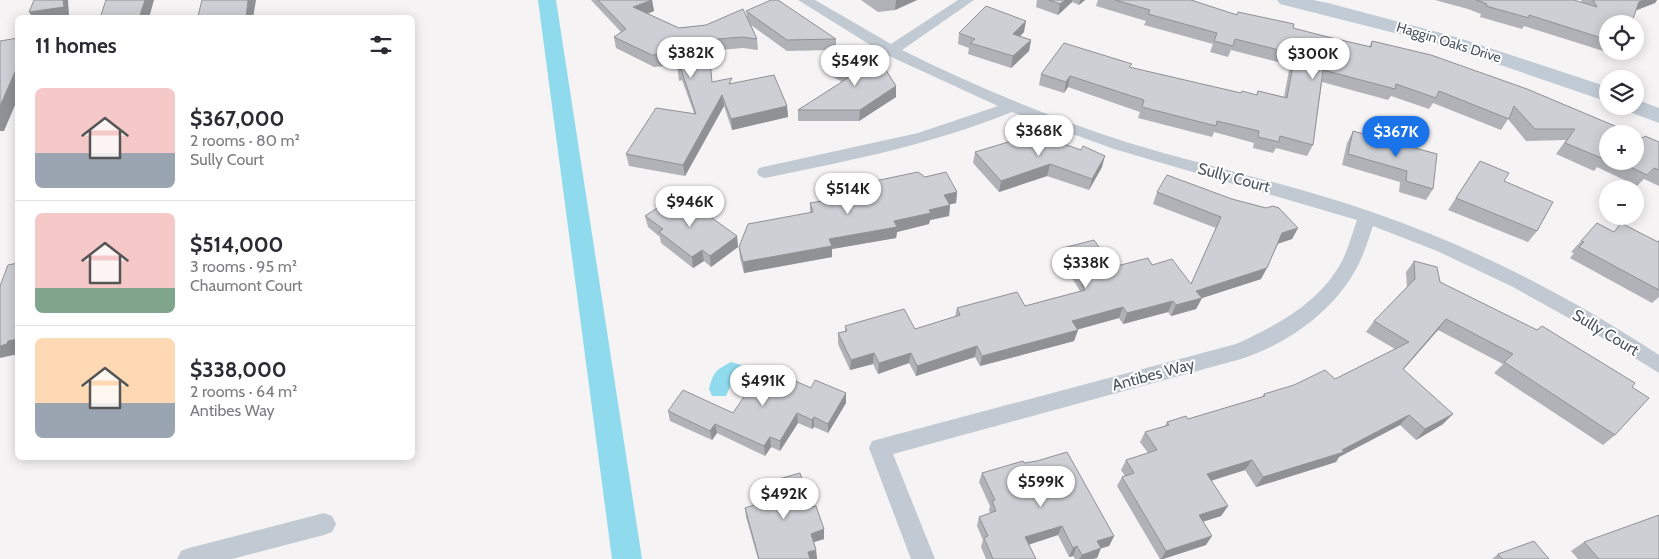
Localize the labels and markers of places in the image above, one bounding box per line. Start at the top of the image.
pin: $382K [656,36,726,79]
pin: $300K [1278,38,1348,80]
pin: $549K [820,44,890,87]
pin: $368K [1004,114,1074,157]
pin: $367K [1361,116,1431,158]
pin: $514K [813,172,883,215]
pin: $946K [655,186,725,228]
pin: $338K [1051,246,1121,289]
pin: $491K [728,364,798,407]
pin: $599K [1006,466,1076,508]
pin: $492K [749,478,819,520]

